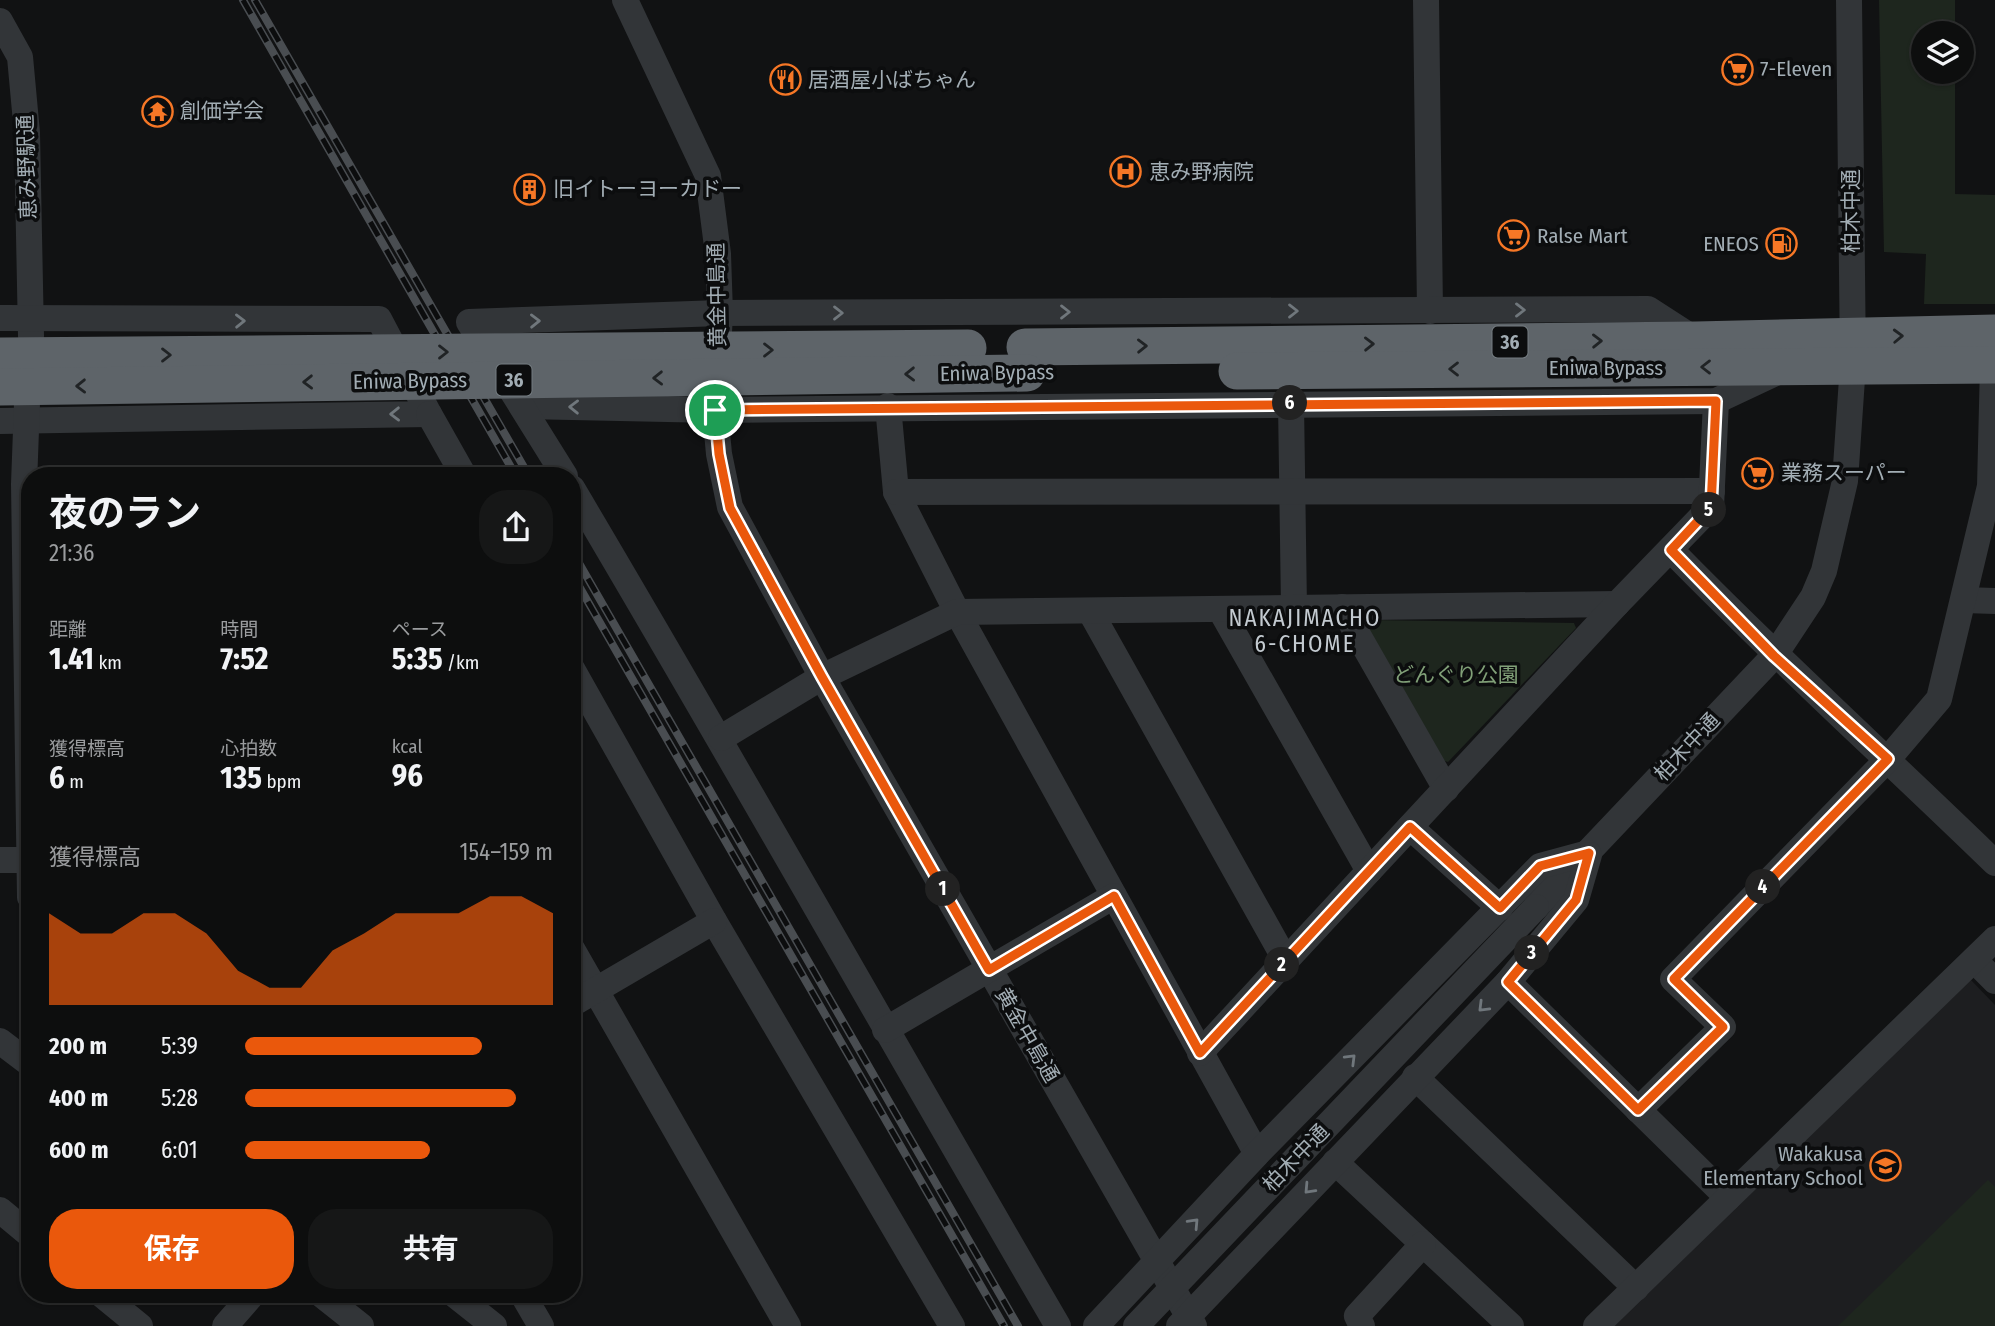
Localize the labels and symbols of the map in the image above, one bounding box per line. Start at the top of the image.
supermarket icon: 7-Eleven [1720,52,1754,86]
place label: 7-Eleven [1760,56,1832,82]
restaurant icon: 居酒屋小ばちゃん [768,63,802,97]
place label: 居酒屋小ばちゃん [808,67,976,93]
temple icon: 創価学会 [140,94,174,128]
place label: 創価学会 [180,98,264,124]
street label: 恵み野駅通 [12,114,42,220]
hospital icon: 恵み野病院 [1109,155,1143,189]
place label: 恵み野病院 [1149,159,1254,185]
street label: 柏木中通 [1838,169,1864,253]
building icon: 旧イトーヨーカドー [513,172,547,206]
place label: 旧イトーヨーカドー [553,176,742,202]
supermarket icon: Ralse Mart [1497,219,1531,253]
place label: Ralse Mart [1537,223,1628,249]
fuel station icon: ENEOS [1765,227,1799,261]
place label: ENEOS [1703,231,1759,257]
street label: 黄金中島通 [703,242,731,348]
one-way arrow [1515,302,1526,318]
one-way arrow [1288,303,1298,319]
one-way arrow [1060,304,1071,320]
one-way arrow [833,305,843,321]
one-way arrow [234,313,245,328]
one-way arrow [530,313,541,328]
road number: 36 [1492,326,1528,358]
one-way arrow [1893,329,1904,344]
one-way arrow [1592,333,1603,349]
one-way arrow [1365,336,1375,352]
one-way arrow [1137,338,1148,354]
one-way arrow [763,342,774,358]
one-way arrow [438,344,448,360]
one-way arrow [161,347,172,363]
street label: Eniwa Bypass [1549,355,1663,381]
street label: Eniwa Bypass [940,359,1054,387]
one-way arrow [1701,359,1711,375]
one-way arrow [1449,361,1459,377]
road number: 36 [496,364,532,396]
one-way arrow [904,366,915,382]
street label: Eniwa Bypass [353,367,467,395]
one-way arrow [652,370,663,385]
one-way arrow [302,375,313,390]
one-way arrow [75,378,86,393]
pin [685,380,745,440]
pin: 6 [1272,386,1308,420]
one-way arrow [568,399,578,415]
one-way arrow [389,406,399,422]
supermarket icon: 業務スーパー [1741,456,1775,490]
place label: 業務スーパー [1781,460,1907,486]
pin: 5 [1692,492,1726,528]
district label: NAKAJIMACHO 6-CHOME [1229,604,1381,658]
park label: どんぐり公園 [1393,662,1519,688]
street label: 柏木中通 [1649,707,1725,787]
pin: 4 [1746,870,1780,904]
pin: 1 [926,872,960,906]
pin: 3 [1514,936,1550,970]
pin: 2 [1264,948,1300,982]
street label: 黄金中島通 [989,983,1065,1087]
one-way arrow [1479,999,1492,1012]
one-way arrow [1343,1055,1355,1067]
street label: 柏木中通 [1257,1119,1335,1197]
place label: Wakakusa Elementary School [1703,1141,1863,1191]
school or university icon: Wakakusa Elementary School [1869,1149,1903,1183]
one-way arrow [1305,1181,1318,1194]
one-way arrow [1185,1218,1198,1231]

